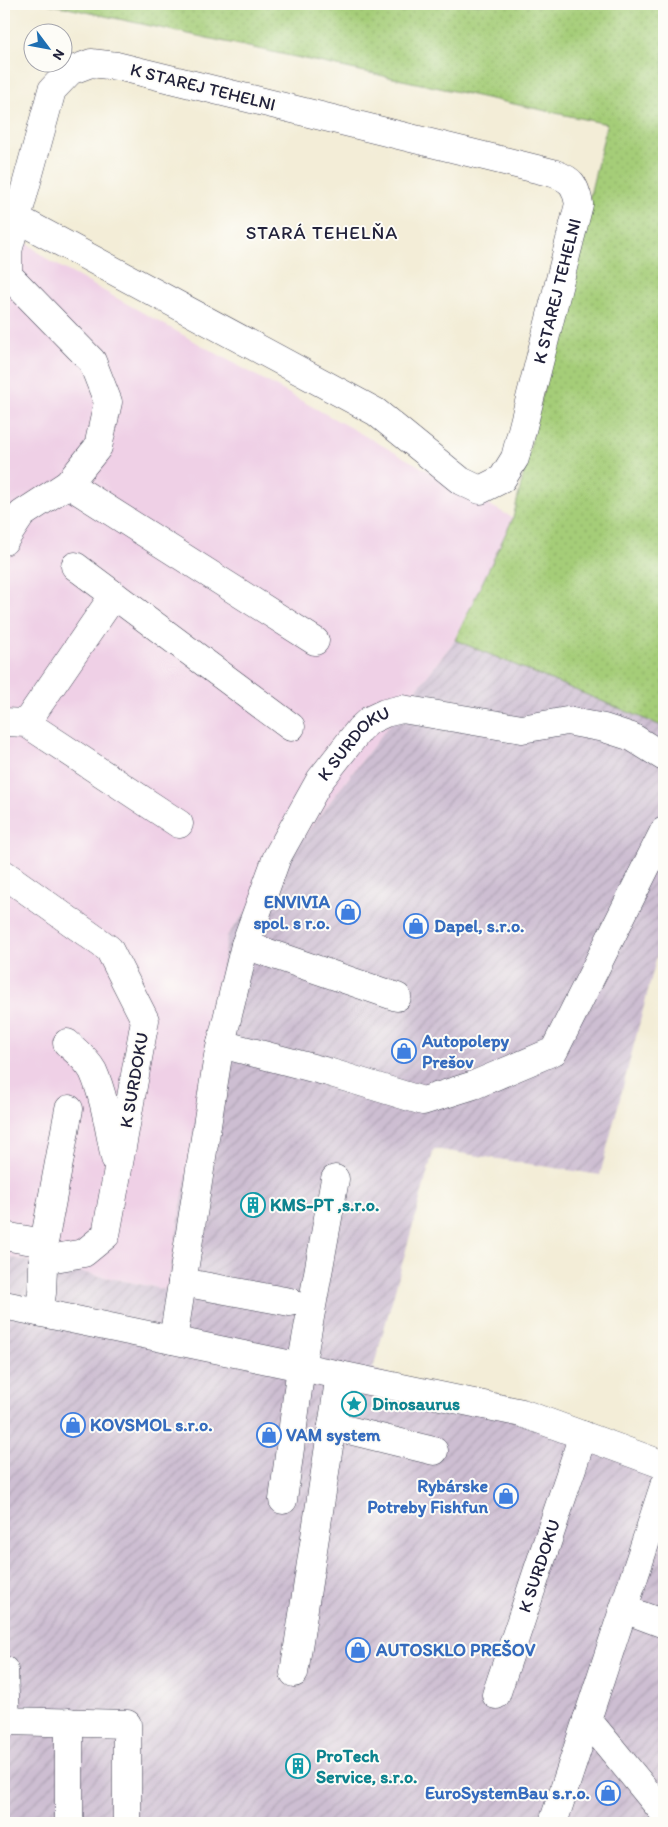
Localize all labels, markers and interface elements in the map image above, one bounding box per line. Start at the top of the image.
north arrow [22,22,72,72]
text: N [49,46,68,63]
street label: K STAREJ TEHELNI [128,58,278,116]
street label: K STAREJ TEHELNI [528,216,586,366]
district label: STARÁ TEHELŇA [246,221,398,244]
street label: K SURDOKU [313,701,393,785]
place label: ENVIVIA spol. s r.o. [253,891,330,934]
shop icon: ENVIVIA spol. s r.o. [335,899,361,925]
shop icon: Dapel, s.r.o. [403,913,429,939]
place label: Dapel, s.r.o. [434,915,525,937]
street label: K SURDOKU [115,1030,153,1130]
place label: Autopolepy Prešov [421,1030,509,1073]
shop icon: Autopolepy Prešov [391,1038,417,1064]
building icon: KMS-PT ,s.r.o. [240,1192,266,1218]
place label: KMS-PT ,s.r.o. [270,1194,379,1216]
place icon: Dinosaurus [341,1391,367,1417]
place label: Dinosaurus [372,1393,460,1415]
shop icon: KOVSMOL s.r.o. [60,1412,86,1438]
place label: KOVSMOL s.r.o. [90,1414,213,1436]
shop icon: VAM system [256,1422,282,1448]
place label: VAM system [286,1424,381,1446]
place label: Rybárske Potreby Fishfun [367,1475,488,1518]
shop icon: Rybárske Potreby Fishfun [493,1483,519,1509]
street label: K SURDOKU [513,1517,565,1615]
shop icon: AUTOSKLO PREŠOV [345,1637,371,1663]
place label: AUTOSKLO PREŠOV [375,1639,536,1661]
place label: ProTech Service, s.r.o. [316,1745,418,1788]
building icon: ProTech Service, s.r.o. [285,1753,311,1779]
shop icon: EuroSystemBau s.r.o. [595,1780,621,1806]
place label: EuroSystemBau s.r.o. [425,1782,590,1804]

